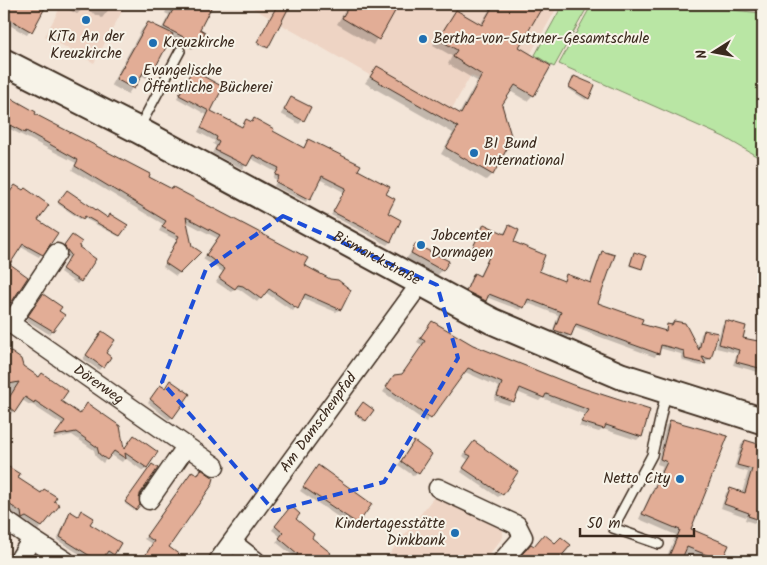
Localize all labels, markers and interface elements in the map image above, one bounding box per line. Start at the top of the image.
marker: KiTa An der Kreuzkirche [80,14,92,26]
place label: KiTa An der Kreuzkirche [48,25,125,66]
place label: Bertha-von-Suttner-Gesamtschule [433,27,650,51]
north arrow [690,28,740,78]
place label: Kreuzkirche [163,31,235,55]
marker: Bertha-von-Suttner-Gesamtschule [417,33,429,45]
marker: Kreuzkirche [147,37,159,49]
text: N [691,48,714,61]
place label: Evangelische Öffentliche Bücherei [143,59,274,100]
marker: Evangelische Öffentliche Bücherei [127,74,139,86]
place label: BI Bund International [484,132,564,173]
marker: BI Bund International [468,147,480,159]
place label: Jobcenter Dormagen [431,224,493,265]
street label: Bismarckstraße [328,225,425,292]
marker: Jobcenter Dormagen [415,239,427,251]
street label: Dörerweg [68,359,129,411]
street label: Am Damschenpfad [274,367,364,478]
place label: Netto City [603,467,671,491]
marker: Netto City [674,473,686,485]
scale bar [580,505,693,537]
place label: Kindertagesstätte Dinkbank [335,512,446,553]
text: 50 m [587,512,621,536]
marker: Kindertagesstätte Dinkbank [449,527,461,539]

